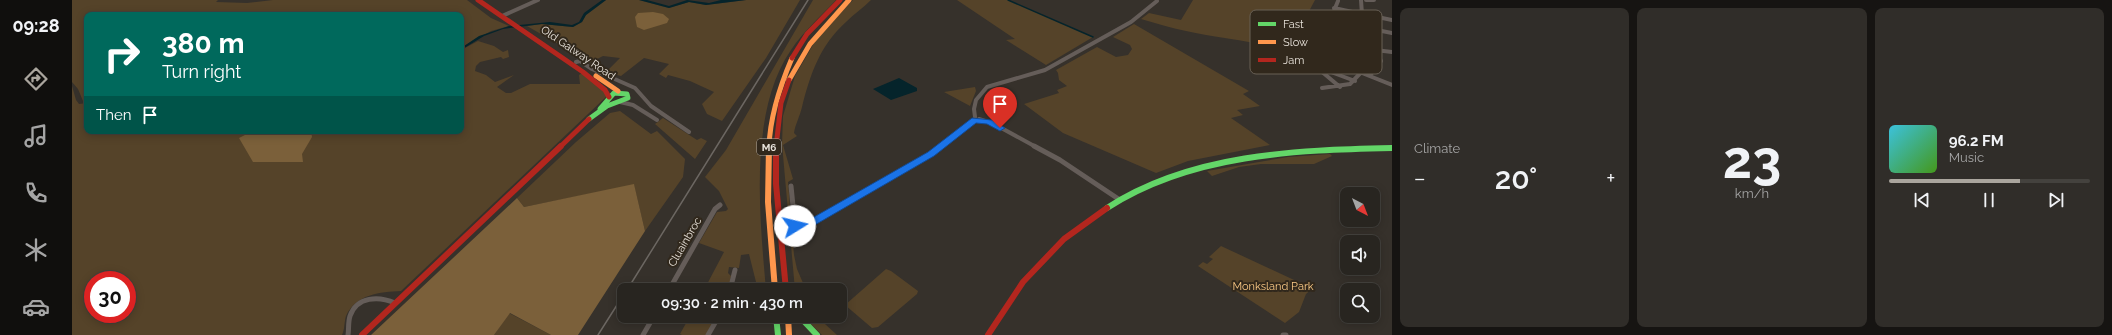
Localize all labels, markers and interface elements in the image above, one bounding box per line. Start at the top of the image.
legend [1250,10,1382,74]
text: 09:28 [12,15,60,36]
text: Fast [1283,18,1304,31]
street label: Old Galway Road [538,23,618,83]
text: 380 m [162,27,245,60]
icon: right [96,28,148,80]
text: Slow [1283,36,1308,49]
text: Jam [1283,54,1304,67]
text: Turn right [162,61,241,82]
icon: directions [22,65,50,93]
pin [983,87,1017,128]
icon: arrive [989,93,1011,115]
icon: arrive [139,104,161,126]
text: Then [96,106,131,124]
icon: music [22,122,50,150]
text: 23 [1723,129,1781,190]
text: 96.2 FM [1949,132,2004,150]
road number: M6 [757,139,781,155]
text: Climate [1414,141,1460,156]
text: Music [1949,150,1984,165]
text: 20° [1495,161,1537,196]
text: − [1414,165,1426,191]
text: + [1606,165,1615,191]
icon: phone [22,179,50,207]
text: km/h [1735,186,1769,201]
north arrow [1340,187,1380,227]
map controls [1340,187,1380,323]
icon: previous [1911,189,1933,211]
icon: pause [1978,189,2000,211]
icon: next [2045,189,2067,211]
position arrow [774,205,816,247]
street label: Cluainbroc [666,215,704,269]
button: sound [1340,235,1380,275]
icon: climate [22,236,50,264]
speed limit sign: 30 [84,271,136,323]
park label: Monksland Park [1232,280,1314,293]
button: search [1340,283,1380,323]
icon: car [22,293,50,321]
text: 09:30 · 2 min · 430 m [661,294,803,312]

